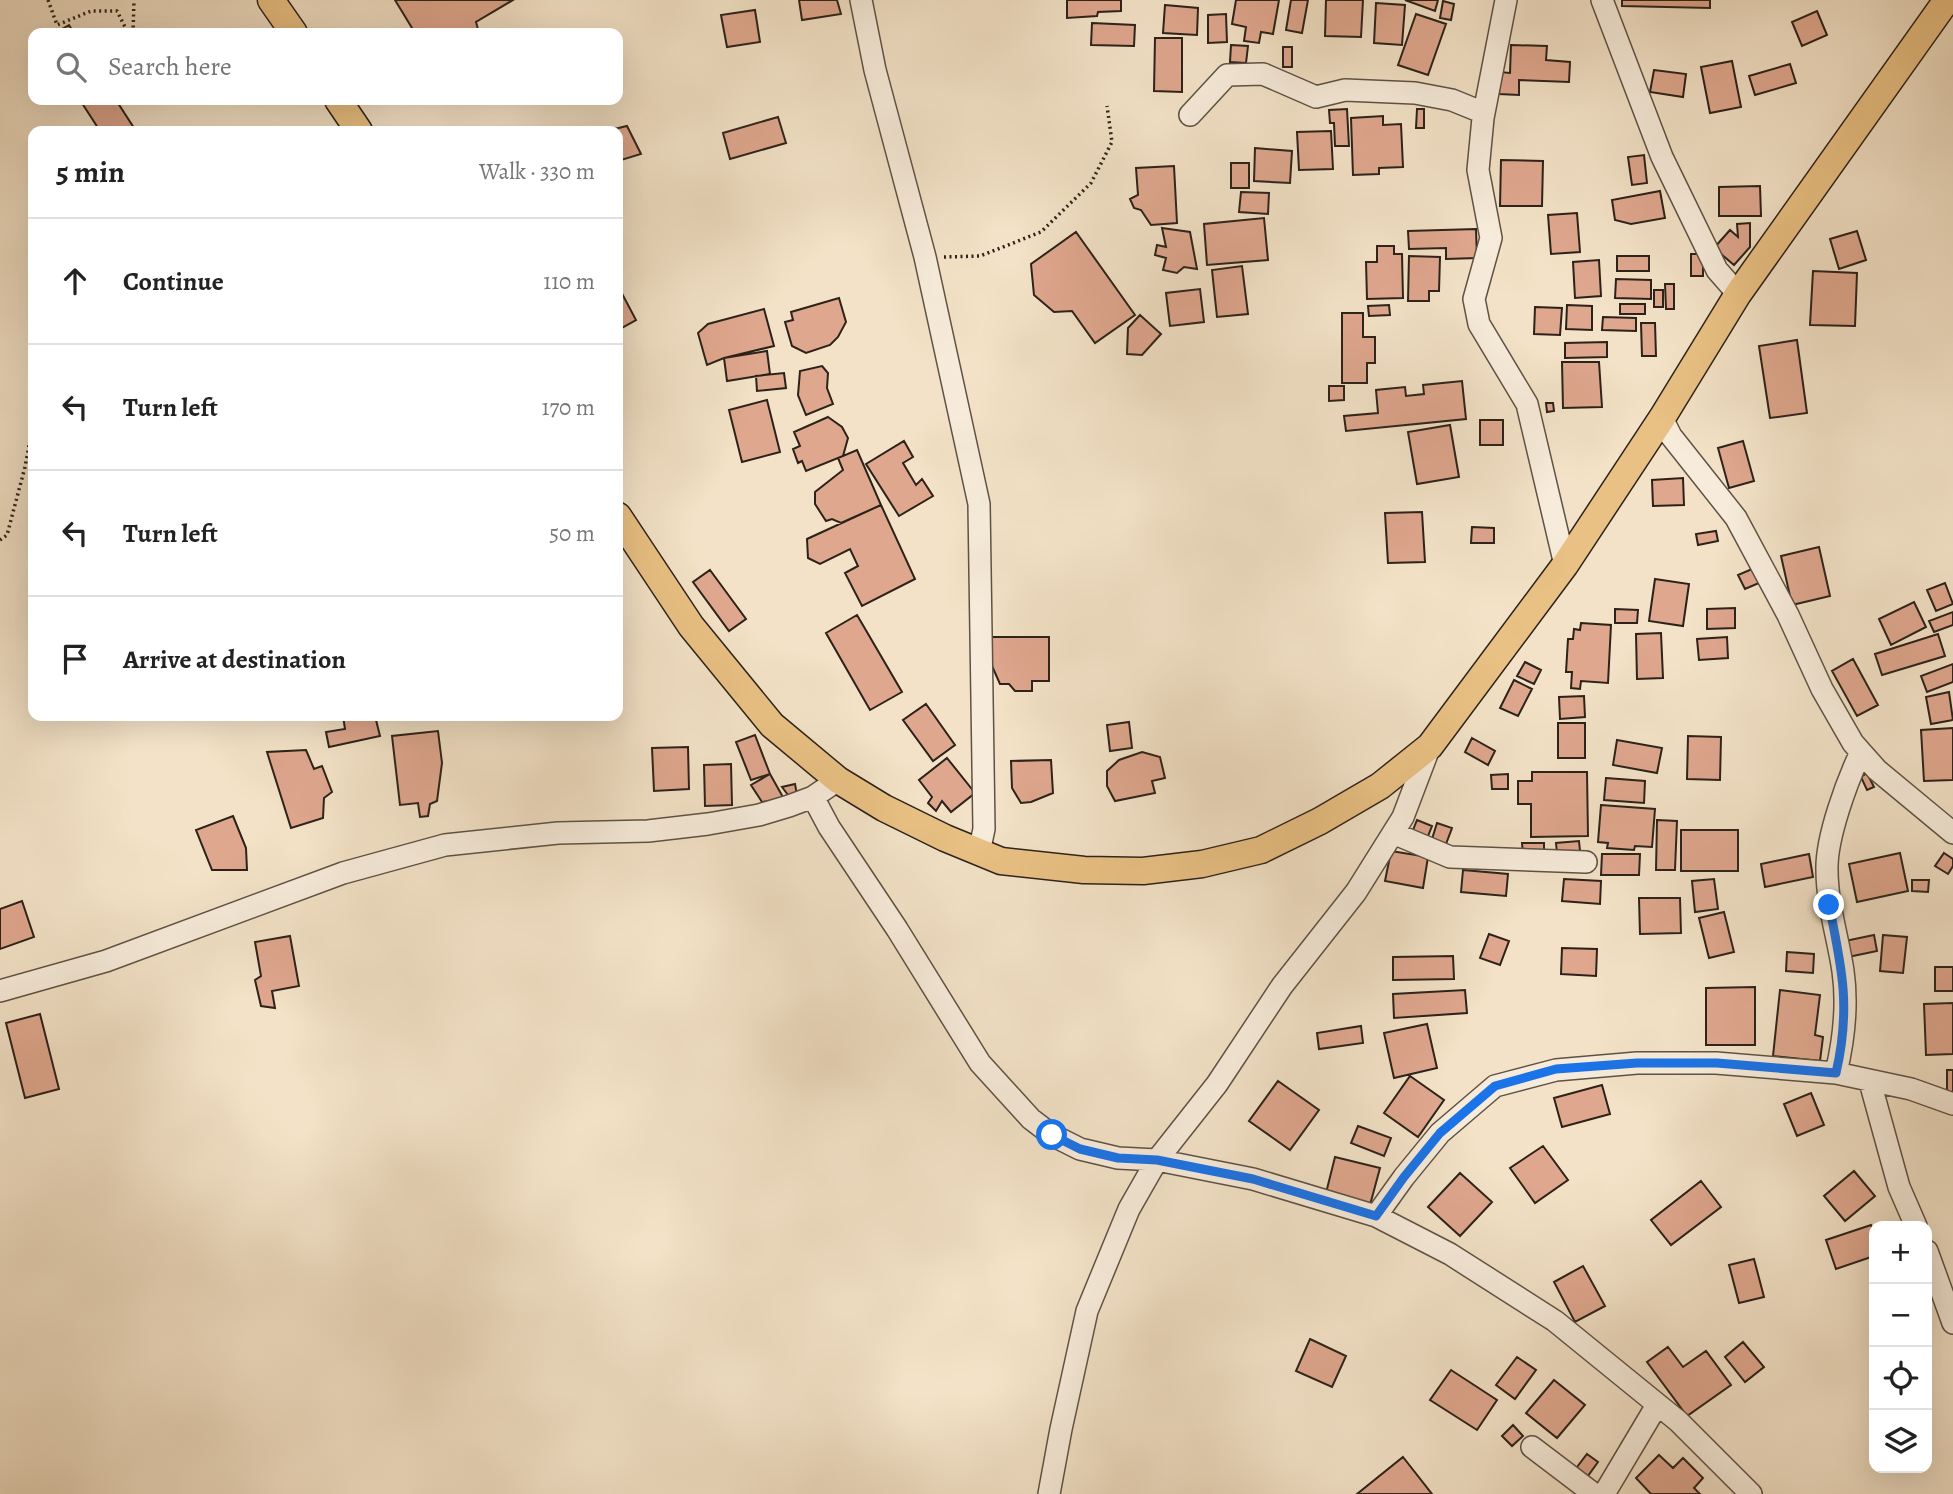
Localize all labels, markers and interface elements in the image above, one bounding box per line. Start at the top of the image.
search box [28,28,623,105]
icon: search [52,48,90,86]
text: Search here [108,49,232,84]
text: 5 min [56,152,125,192]
text: Walk · 330 m [479,156,595,187]
icon: ahead [56,262,94,300]
text: Continue [123,264,224,299]
text: 110 m [543,266,595,297]
icon: left [56,388,94,426]
text: Turn left [123,390,218,425]
text: 170 m [542,392,595,423]
icon: left [56,514,94,552]
text: Turn left [123,516,218,551]
text: 50 m [549,518,595,549]
icon: arrive [56,640,94,678]
text: Arrive at destination [123,642,346,677]
route end [1813,889,1844,920]
route start [1036,1119,1067,1150]
map controls [1869,1221,1932,1473]
button: + [1869,1221,1932,1284]
button: − [1869,1284,1932,1347]
button: locate [1869,1347,1932,1410]
button: layers [1869,1410,1932,1473]

